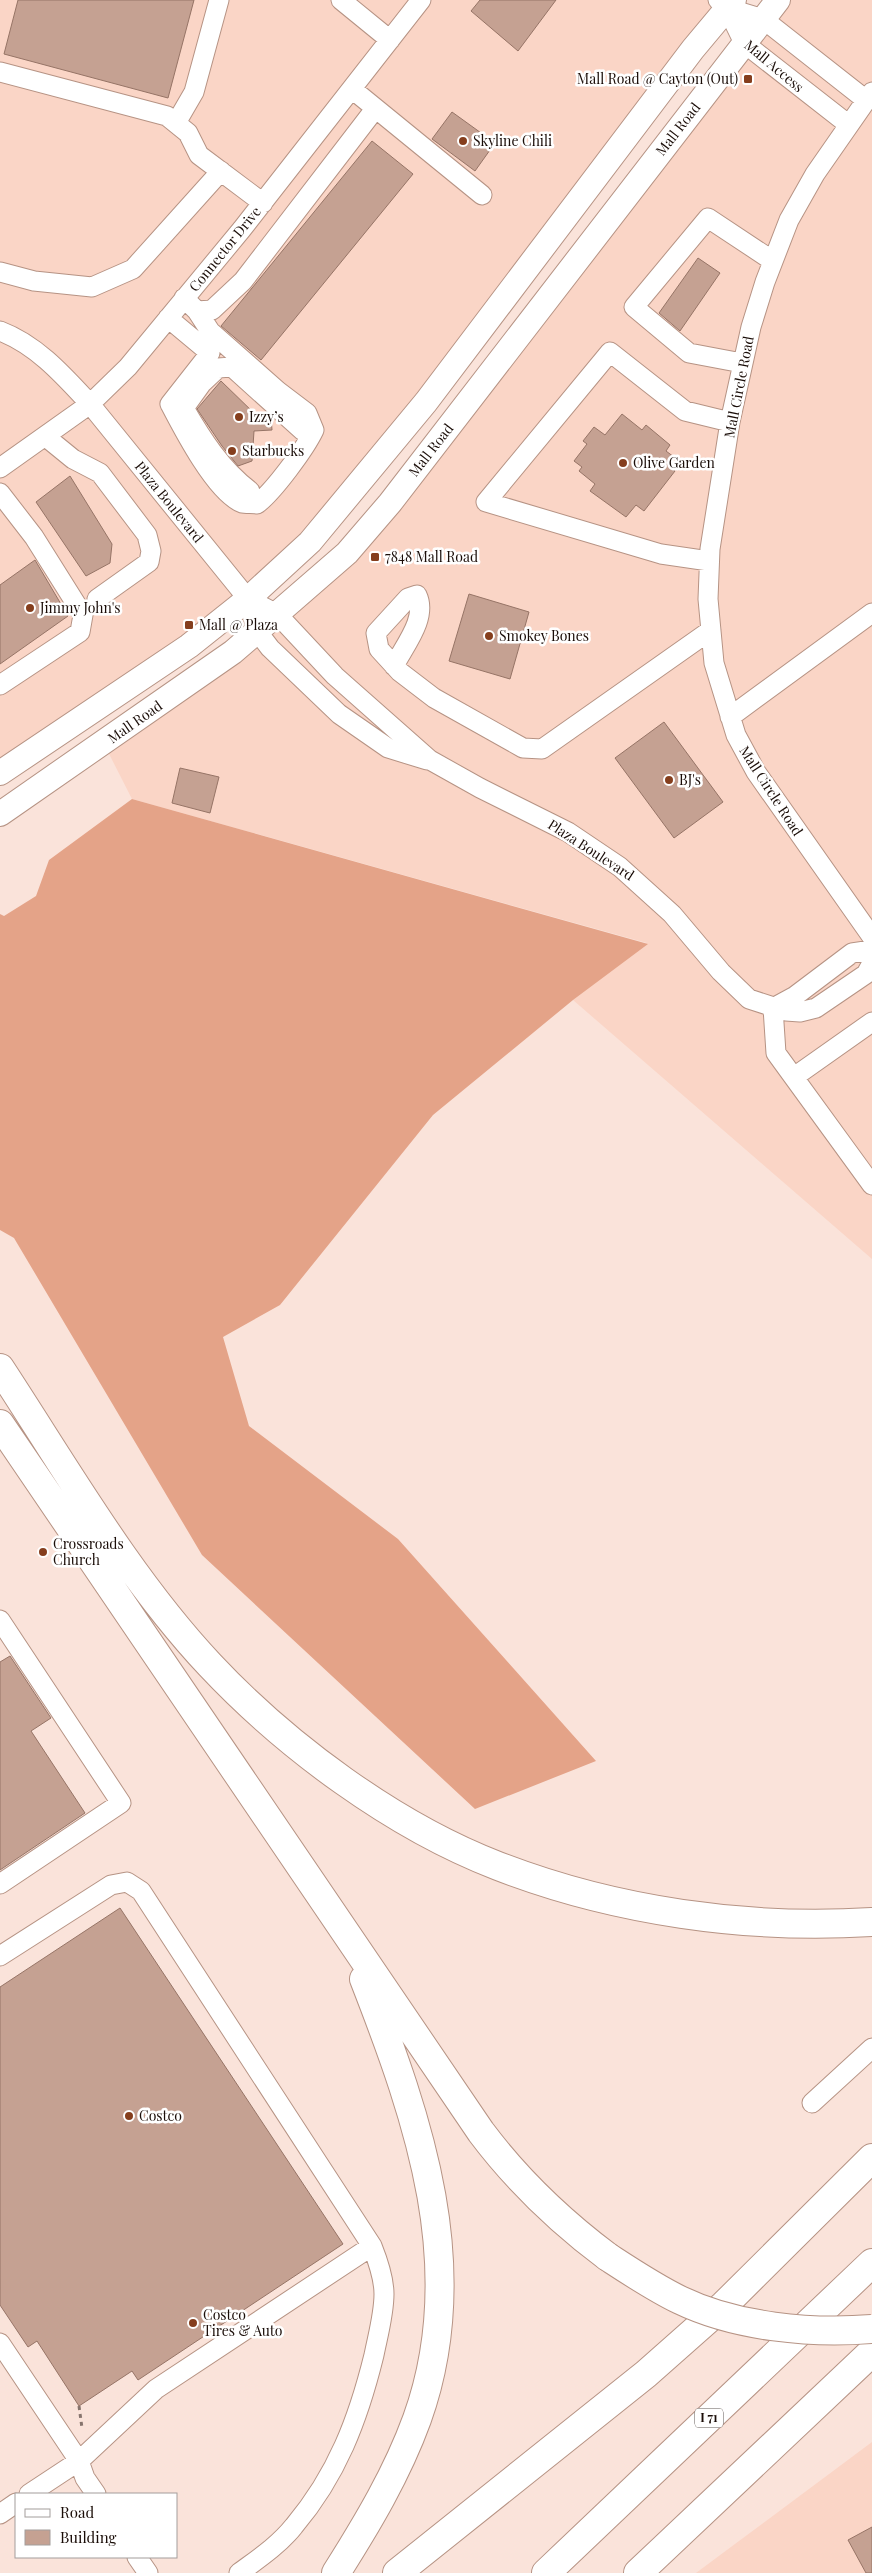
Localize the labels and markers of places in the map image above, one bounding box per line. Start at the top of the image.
place label: Mall Road @ Cayton (Out) [577,69,738,88]
marker: Mall Road @ Cayton (Out) [742,73,754,85]
place label: Skyline Chili [473,131,552,150]
marker: Skyline Chili [457,135,469,147]
place label: Izzy’s [249,407,284,426]
marker: Izzy’s [233,411,245,423]
place label: Starbucks [242,441,304,460]
marker: Starbucks [226,445,238,457]
place label: Olive Garden [633,453,716,472]
marker: Olive Garden [617,457,629,469]
place label: 7848 Mall Road [385,547,478,566]
marker: 7848 Mall Road [369,551,381,563]
place label: Jimmy John's [39,598,121,617]
marker: Jimmy John's [24,602,36,614]
place label: Mall @ Plaza [199,615,278,634]
marker: Mall @ Plaza [183,619,195,631]
place label: Smokey Bones [499,626,589,645]
marker: Smokey Bones [483,630,495,642]
place label: BJ's [679,770,701,789]
marker: BJ's [663,774,675,786]
place label: Crossroads Church [53,1534,124,1569]
marker: Crossroads Church [37,1546,49,1558]
place label: Costco [139,2106,182,2125]
marker: Costco [123,2110,135,2122]
place label: Costco Tires & Auto [203,2305,283,2340]
marker: Costco Tires & Auto [187,2317,199,2329]

